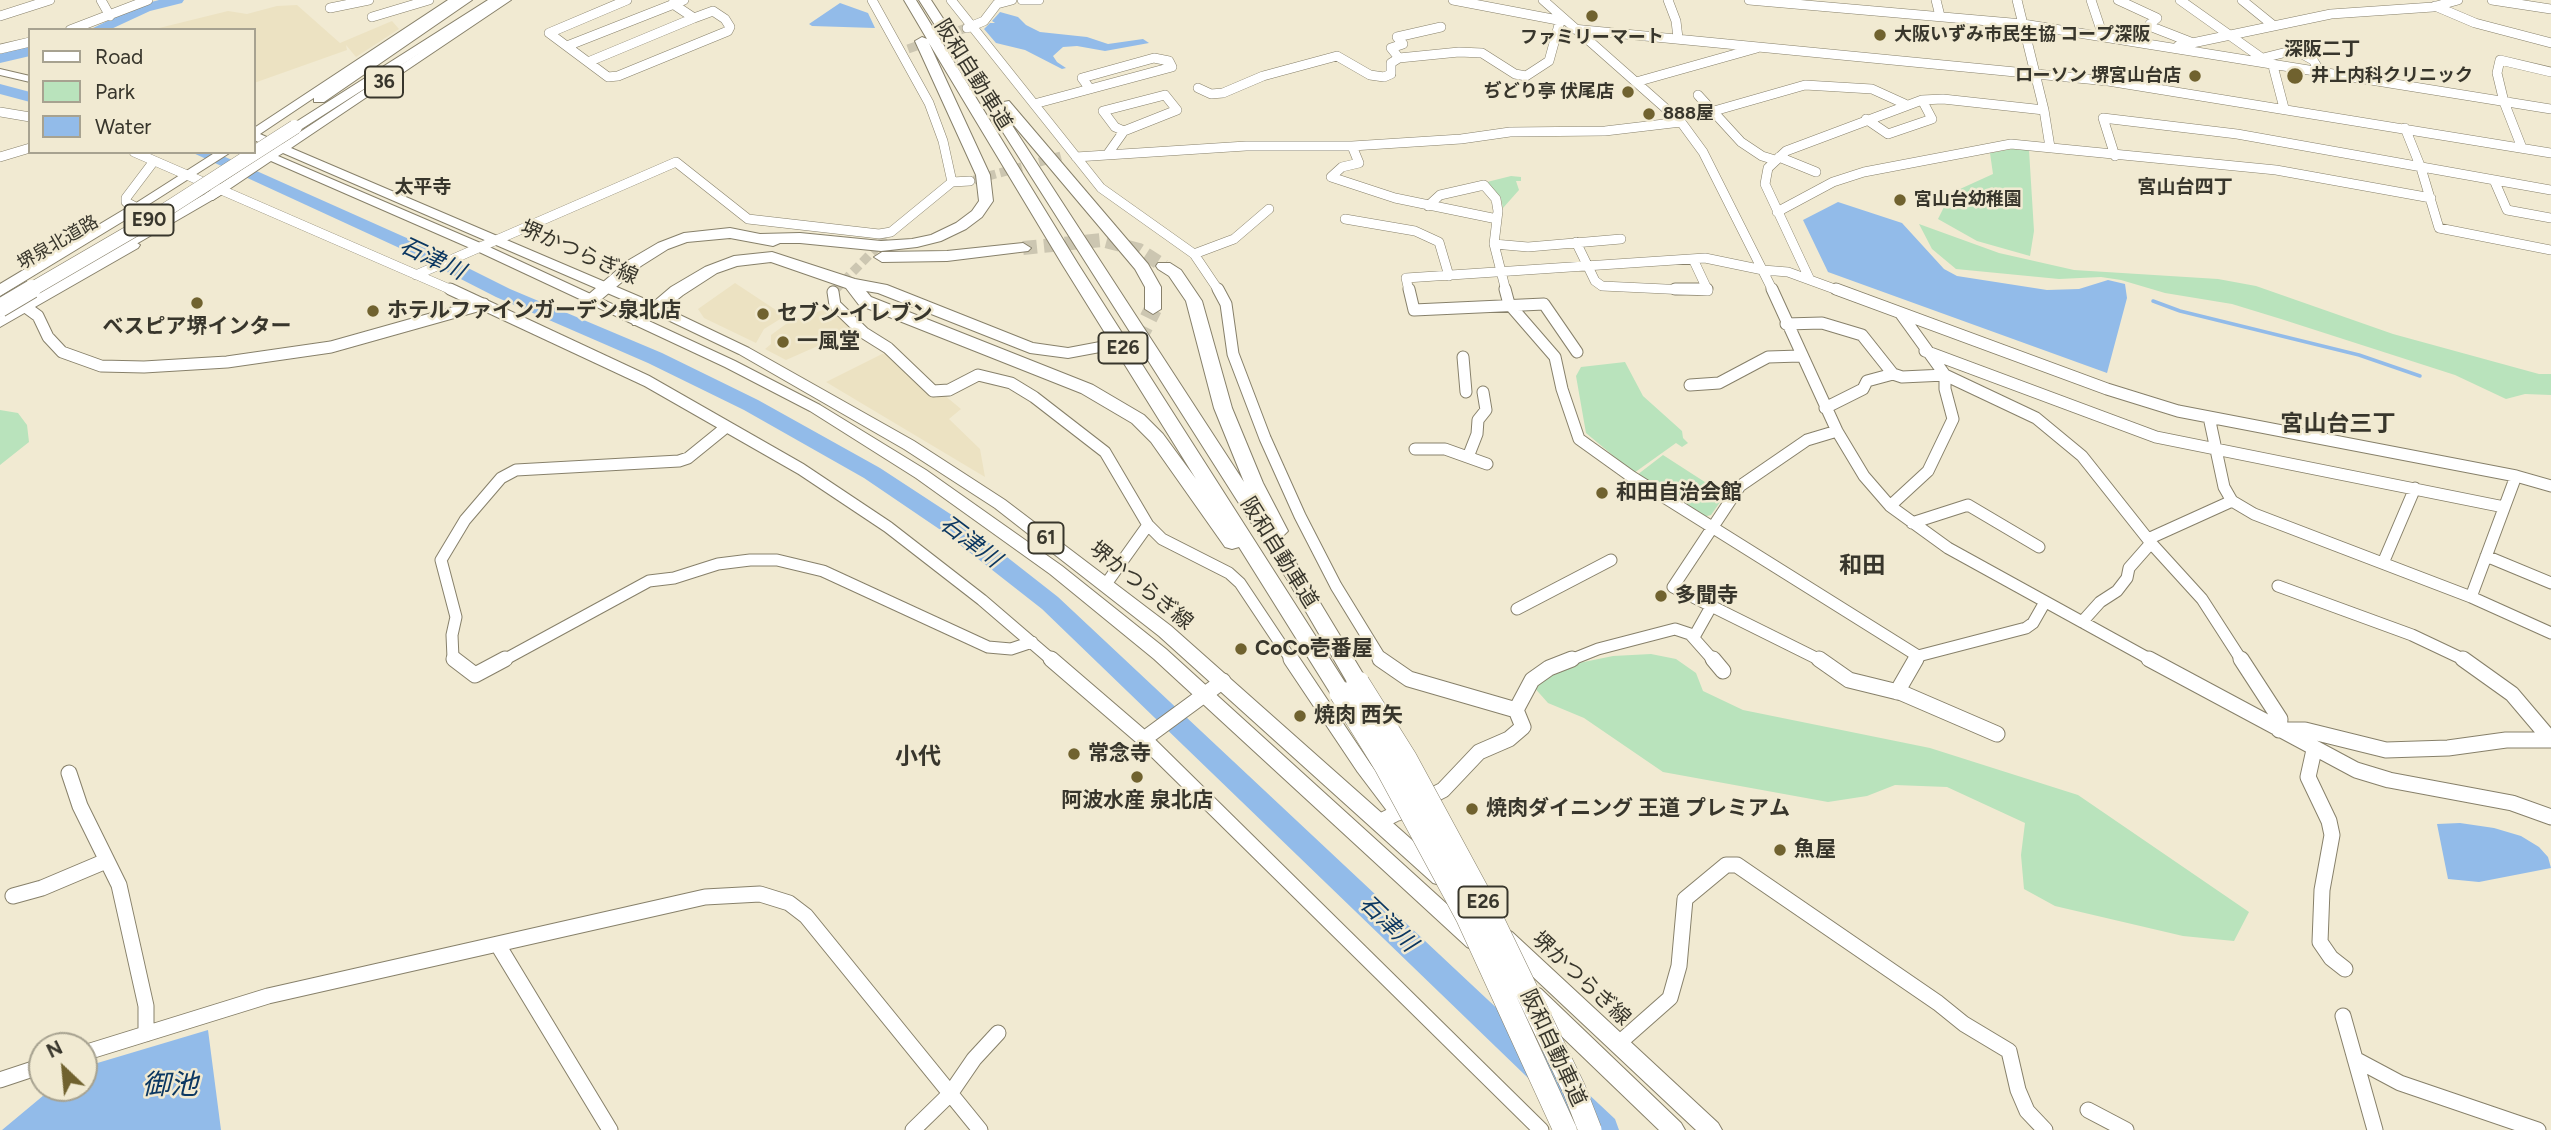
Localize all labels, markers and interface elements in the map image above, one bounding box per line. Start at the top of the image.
marker: ファミリーマート [1584,8,1600,24]
street label: 阪和自動車道 [929,15,1017,135]
place label: 大阪いずみ市民生協 コープ深阪 [1894,24,2150,46]
place label: ファミリーマート [1520,27,1664,49]
marker: 大阪いずみ市民生協 コープ深阪 [1872,27,1888,43]
legend [28,28,256,154]
district label: 深阪二丁 [2284,38,2360,60]
text: Road [95,44,143,69]
place label: ローソン 堺宮山台店 [2015,65,2181,87]
place label: 井上内科クリニック [2311,65,2473,87]
road number: 36 [365,66,403,97]
marker: 井上内科クリニック [2285,66,2305,86]
marker: ローソン 堺宮山台店 [2187,68,2203,84]
text: Park [95,79,135,104]
place label: ぢどり亭 伏尾店 [1484,81,1614,103]
marker: ぢどり亭 伏尾店 [1620,84,1636,100]
place label: 888屋 [1663,103,1714,125]
marker: 888屋 [1641,106,1657,122]
text: Water [95,114,151,139]
district label: 太平寺 [395,176,451,198]
district label: 宮山台四丁 [2138,176,2232,198]
place label: 宮山台幼稚園 [1914,189,2022,211]
marker: 宮山台幼稚園 [1892,192,1908,208]
road number: E90 [124,204,174,235]
street label: 堺泉北道路 [14,211,102,275]
street label: 堺かつらぎ線 [516,216,642,290]
water label: 石津川 [395,232,469,286]
marker: べスピア堺インター [189,295,205,311]
place label: ホテルファインガーデン泉北店 [387,298,681,324]
place label: セブン-イレブン [777,301,933,327]
marker: ホテルファインガーデン泉北店 [365,303,381,319]
marker: セブン-イレブン [755,306,771,322]
place label: べスピア堺インター [103,314,291,340]
place label: 一風堂 [797,329,860,355]
road number: E26 [1098,332,1148,364]
marker: 一風堂 [775,334,791,350]
district label: 宮山台三丁 [2281,410,2395,438]
place label: 和田自治会館 [1616,480,1742,506]
marker: 和田自治会館 [1594,485,1610,501]
street label: 阪和自動車道 [1235,493,1323,613]
water label: 石津川 [934,510,1006,574]
road number: 61 [1028,523,1064,554]
street label: 堺かつらぎ線 [1084,537,1198,635]
district label: 和田 [1839,552,1885,580]
place label: 多聞寺 [1675,583,1738,609]
marker: 多聞寺 [1653,588,1669,604]
place label: CoCo壱番屋 [1255,636,1373,662]
marker: CoCo壱番屋 [1233,641,1249,657]
place label: 焼肉 西矢 [1314,703,1403,729]
marker: 焼肉 西矢 [1292,708,1308,724]
place label: 常念寺 [1088,741,1151,767]
district label: 小代 [895,743,941,771]
marker: 常念寺 [1066,746,1082,762]
marker: 阿波水産 泉北店 [1129,769,1145,785]
place label: 阿波水産 泉北店 [1061,788,1213,814]
place label: 焼肉ダイニング 王道 プレミアム [1486,796,1790,822]
marker: 焼肉ダイニング 王道 プレミアム [1464,801,1480,817]
place label: 魚屋 [1794,837,1836,863]
marker: 魚屋 [1772,842,1788,858]
road number: E26 [1458,887,1508,918]
water label: 石津川 [1354,890,1422,958]
street label: 堺かつらぎ線 [1526,927,1636,1031]
street label: 阪和自動車道 [1515,986,1591,1110]
north arrow [28,1032,98,1102]
text: N [43,1036,66,1063]
water label: 御池 [142,1069,198,1103]

